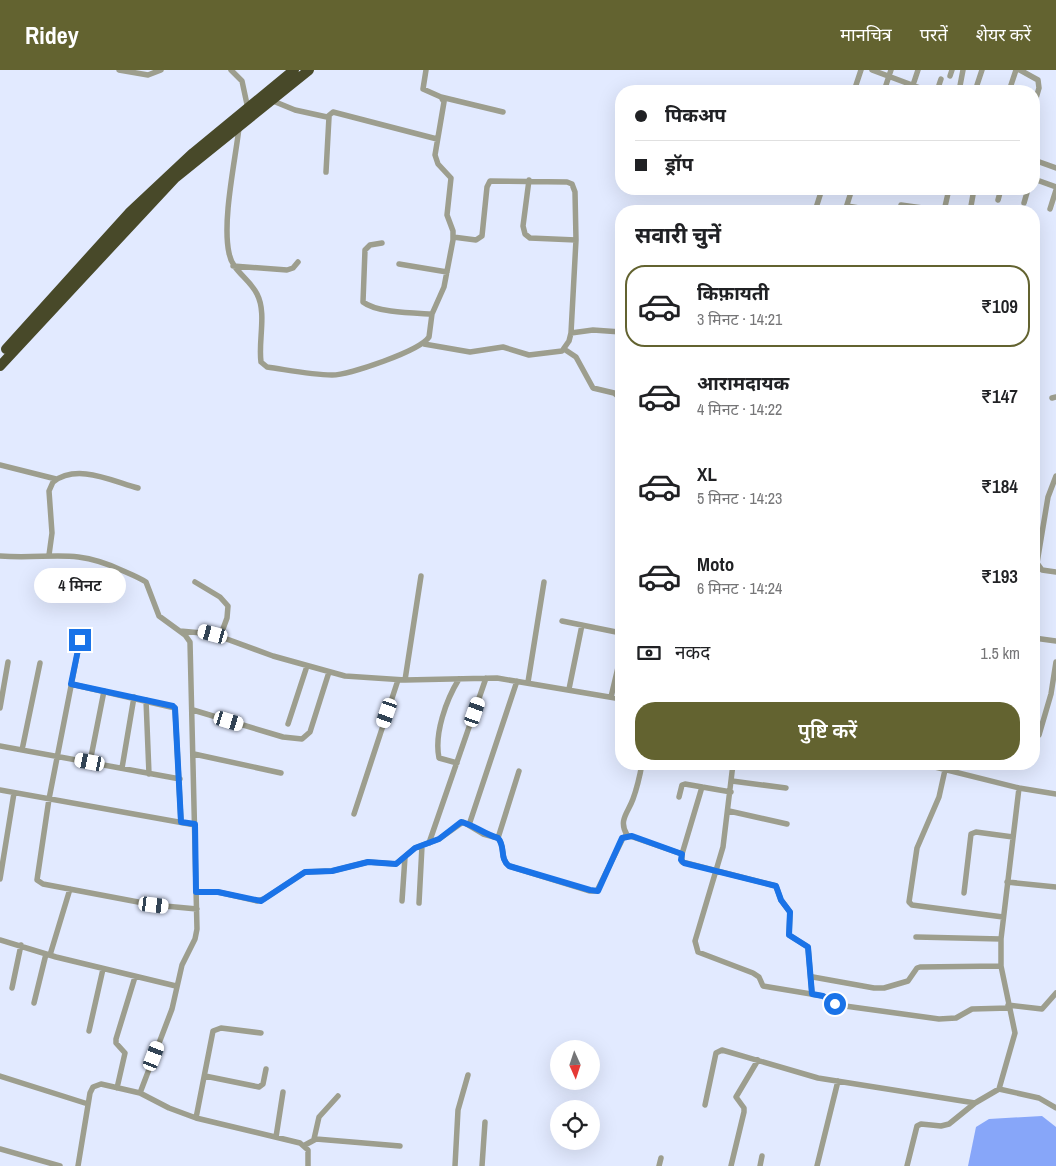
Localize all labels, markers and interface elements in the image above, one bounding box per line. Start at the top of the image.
text: Ridey [25,19,79,51]
text: मानचित्र [840,22,892,47]
text: परतें [920,22,948,47]
text: शेयर करें [976,22,1031,47]
text: पिकअप [665,102,726,128]
text: ड्रॉप [665,151,693,177]
text: सवारी चुनें [635,220,721,250]
text: किफ़ायती [697,280,769,306]
icon: car [637,284,682,329]
text: ₹109 [981,293,1018,319]
text: 3 मिनट · 14:21 [697,308,782,330]
text: आरामदायक [697,370,789,396]
icon: car [637,374,682,419]
text: ₹147 [981,383,1018,409]
text: 4 मिनट · 14:22 [697,398,782,420]
text: XL [697,461,717,487]
icon: car [637,464,682,509]
text: ₹184 [981,473,1018,499]
text: 5 मिनट · 14:23 [697,487,782,509]
text: Moto [697,551,734,577]
icon: car [637,554,682,599]
text: ₹193 [981,563,1018,589]
callout: 4 मिनट [34,568,126,602]
text: 4 मिनट [58,574,102,596]
text: 6 मिनट · 14:24 [697,577,782,599]
car [196,623,229,645]
route end [69,629,91,651]
icon: cash [635,639,663,667]
text: नकद [675,639,710,665]
text: 1.5 km [981,642,1020,664]
car [463,695,486,729]
car [375,696,398,730]
button: पुष्टि करें [635,702,1020,760]
car [212,709,245,733]
car [73,752,106,772]
car [138,896,169,914]
route start [824,993,846,1015]
car [141,1039,166,1073]
north arrow [550,1040,600,1090]
map controls [550,1040,600,1150]
button: locate [550,1100,600,1150]

